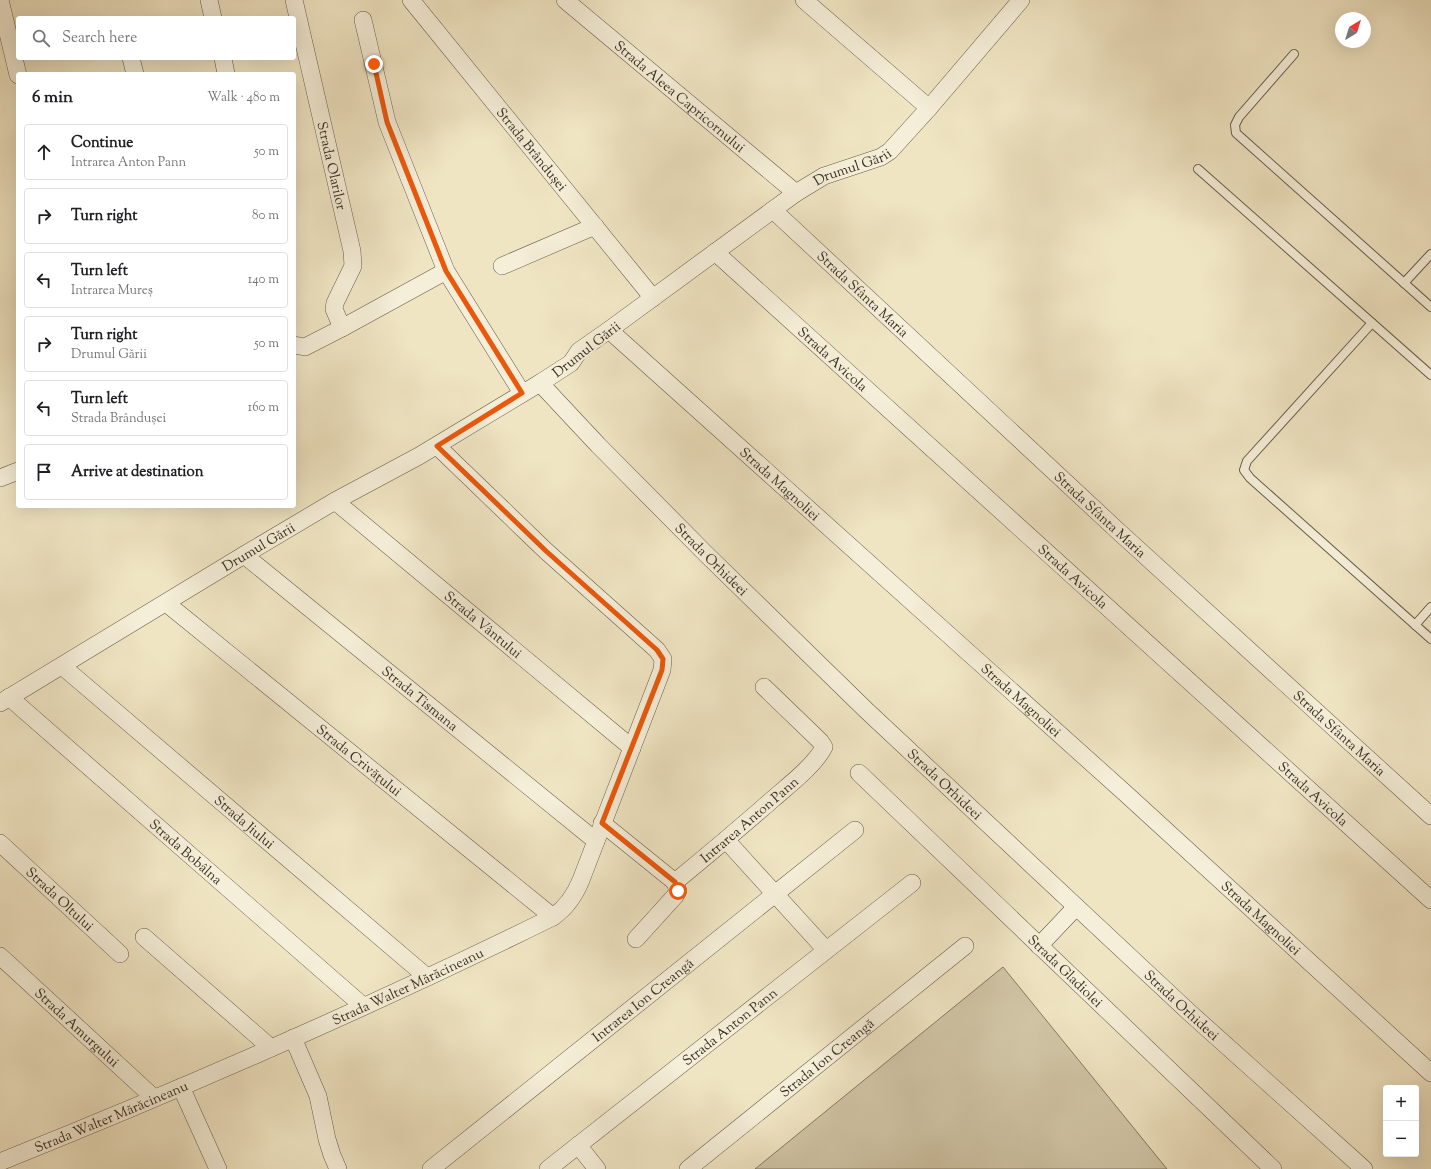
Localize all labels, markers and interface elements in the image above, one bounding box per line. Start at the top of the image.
north arrow [1335,12,1371,48]
search box [16,16,296,60]
icon: search [30,27,52,49]
text: Search here [62,28,137,49]
street label: Strada Aleea Capricornului [609,37,749,158]
route end [365,55,383,73]
text: 6 min [32,86,73,110]
text: Walk · 480 m [207,89,280,107]
street label: Strada Brândușei [490,104,571,196]
street label: Strada Olarilor [310,120,350,213]
text: Continue [71,133,133,154]
icon: ahead [33,141,55,163]
text: 50 m [254,143,279,161]
street label: Drumul Gării [810,145,896,192]
text: Intrarea Anton Pann [71,154,186,172]
icon: right [33,205,55,227]
text: Turn right [71,206,137,227]
text: 80 m [252,207,279,225]
street label: Strada Sfânta Maria [811,247,912,343]
text: Turn left [71,261,128,282]
icon: left [33,269,55,291]
text: 140 m [248,271,279,289]
text: Intrarea Mureș [71,282,153,300]
street label: Drumul Gării [549,318,626,384]
street label: Strada Avicola [792,323,871,398]
text: Turn right [71,325,137,346]
icon: right [33,333,55,355]
text: 50 m [254,335,279,353]
text: Drumul Gării [71,346,147,364]
text: Turn left [71,389,128,410]
icon: left [33,397,55,419]
text: 160 m [248,399,279,417]
text: Strada Brândușei [71,410,166,428]
street label: Strada Magnoliei [734,444,824,527]
icon: arrive [33,461,55,483]
text: Arrive at destination [71,462,204,483]
street label: Strada Sfânta Maria [1049,468,1150,564]
street label: Drumul Gării [219,519,300,578]
street label: Strada Orhideei [669,520,751,602]
street label: Strada Avicola [1032,541,1112,615]
street label: Strada Vântului [439,588,525,664]
street label: Strada Magnoliei [975,660,1065,743]
street label: Strada Tismana [376,662,462,737]
street label: Strada Sfânta Maria [1288,687,1389,782]
street label: Strada Crivățului [311,721,405,802]
street label: Strada Orhideei [902,745,986,826]
street label: Strada Avicola [1273,758,1352,832]
street label: Intrarea Anton Pann [697,773,804,869]
street label: Strada Jiului [209,792,278,855]
street label: Strada Bobâlna [144,816,226,891]
street label: Strada Oltului [20,863,97,937]
street label: Strada Magnoliei [1216,877,1304,961]
route start [669,882,687,900]
street label: Strada Gladiolei [1022,931,1106,1013]
street label: Strada Walter Mărăcineanu [329,944,488,1032]
street label: Intrarea Ion Creangă [589,954,699,1048]
street label: Strada Orhideei [1138,967,1223,1046]
street label: Strada Amurgului [29,984,123,1073]
street label: Strada Anton Pann [679,984,783,1072]
street label: Strada Ion Creangă [776,1014,880,1103]
street label: Strada Walter Mărăcineanu [32,1077,192,1159]
map controls [1383,1085,1419,1157]
button: + [1383,1085,1419,1121]
button: − [1383,1121,1419,1157]

